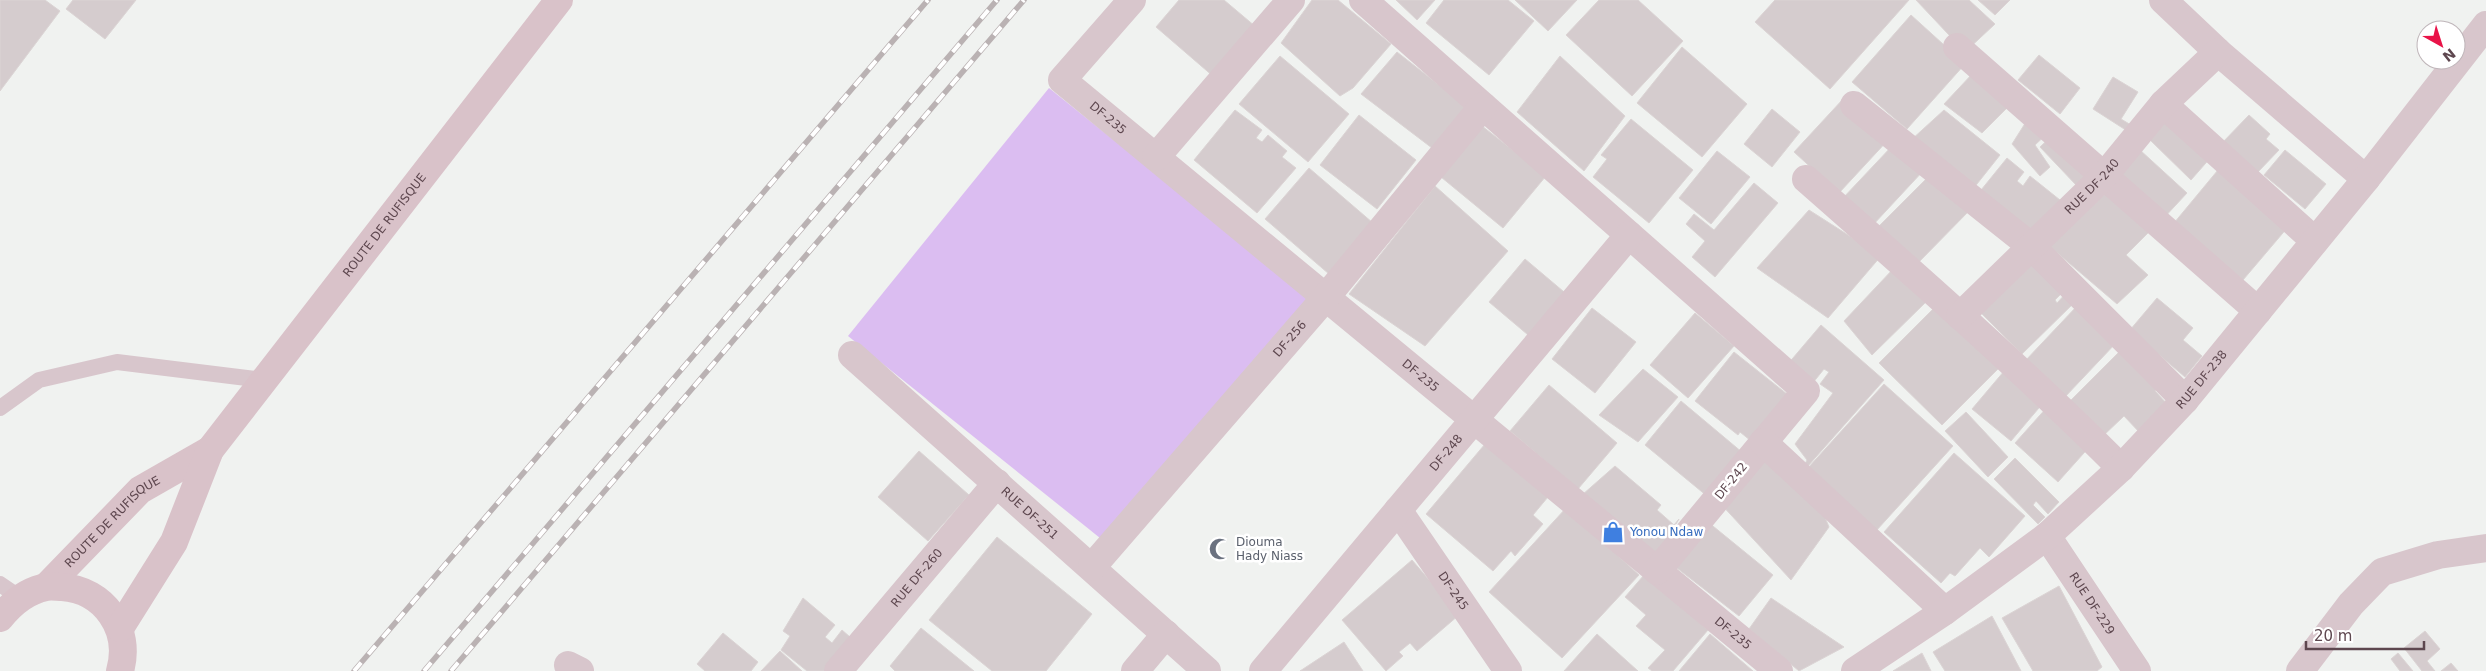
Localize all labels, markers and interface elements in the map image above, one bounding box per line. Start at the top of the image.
north arrow [2416,20,2466,70]
text: N [2440,45,2459,65]
street label: DF-235 [1087,99,1129,137]
street label: RUE DF-240 [2062,156,2122,217]
street label: ROUTE DE RUFISQUE [340,171,429,280]
street label: DF-256 [1270,318,1309,360]
street label: RUE DF-238 [2173,347,2230,412]
street label: DF-235 [1399,356,1442,395]
street label: DF-248 [1427,432,1466,474]
street label: DF-242 [1712,460,1750,502]
street label: ROUTE DE RUFISQUE [62,473,162,570]
street label: RUE DF-251 [998,484,1061,542]
shop icon: Yonou Ndaw [1600,519,1626,545]
place label: Yonou Ndaw [1629,525,1703,539]
place label: Diouma Hady Niass [1236,535,1303,563]
mosque icon: Diouma Hady Niass [1207,536,1233,562]
street label: RUE DF-260 [888,546,945,610]
street label: DF-245 [1435,569,1471,613]
street label: RUE DF-229 [2066,570,2118,637]
street label: DF-235 [1712,614,1754,652]
scale bar [2306,618,2424,650]
text: 20 m [2314,627,2352,645]

